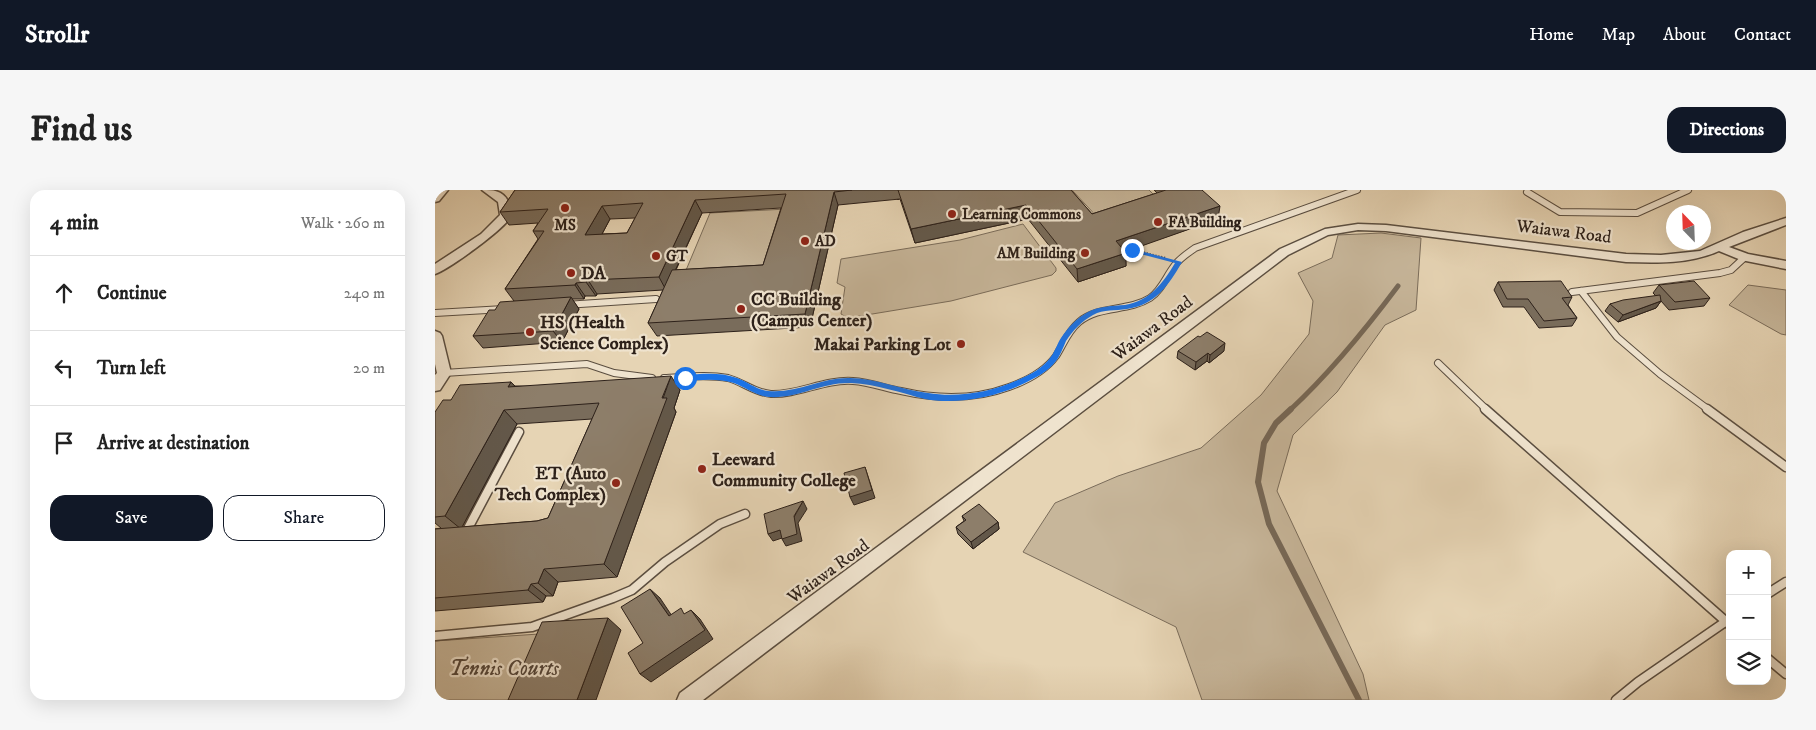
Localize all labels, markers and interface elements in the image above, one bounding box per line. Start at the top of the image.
text: Strollr [25,20,89,50]
text: Home [1529,24,1574,46]
text: Map [1602,24,1635,46]
text: About [1663,24,1706,46]
text: Contact [1734,24,1791,46]
button: Directions [1667,107,1786,153]
text: Find us [30,108,132,152]
marker: MS [559,202,571,214]
place label: Learning Commons [962,205,1081,224]
north arrow [1666,205,1711,250]
marker: Learning Commons [946,208,958,220]
text: 4 min [50,210,99,236]
text: Walk · 260 m [301,213,385,233]
place label: FA Building [1168,213,1242,232]
street label: Waiawa Road [1514,215,1613,249]
place label: MS [554,216,576,235]
marker: FA Building [1152,216,1164,228]
place label: AD [814,232,836,251]
marker: AD [799,235,811,247]
route end [1121,239,1144,262]
place label: AM Building [996,244,1076,263]
place label: GT [666,247,688,266]
marker: AM Building [1079,247,1091,259]
marker: GT [650,250,662,262]
place label: DA [581,263,606,285]
marker: DA [565,267,577,279]
icon: ahead [50,279,78,307]
text: Continue [97,282,167,305]
text: 240 m [344,283,385,303]
place label: CC Building (Campus Center) [751,289,872,332]
street label: Waiawa Road [1107,291,1197,367]
marker: CC Building (Campus Center) [735,303,747,315]
place label: HS (Health Science Complex) [540,312,669,355]
marker: HS (Health Science Complex) [524,326,536,338]
place label: Makai Parking Lot [814,334,951,356]
marker: Makai Parking Lot [955,338,967,350]
icon: left [50,354,78,382]
text: Turn left [97,357,166,380]
text: 20 m [353,358,385,378]
route start [674,367,697,390]
icon: arrive [50,429,78,457]
text: Arrive at destination [97,432,249,455]
place label: Leeward Community College [712,449,856,492]
place label: ET (Auto Tech Complex) [494,463,606,506]
marker: Leeward Community College [696,463,708,475]
marker: ET (Auto Tech Complex) [610,477,622,489]
button: Save [50,495,213,541]
button: Share [223,495,385,541]
street label: Waiawa Road [783,535,874,609]
map controls [1726,550,1771,685]
button: + [1726,550,1771,595]
button: − [1726,595,1771,640]
button: layers [1726,640,1771,685]
park label: Tennis Courts [449,656,559,682]

